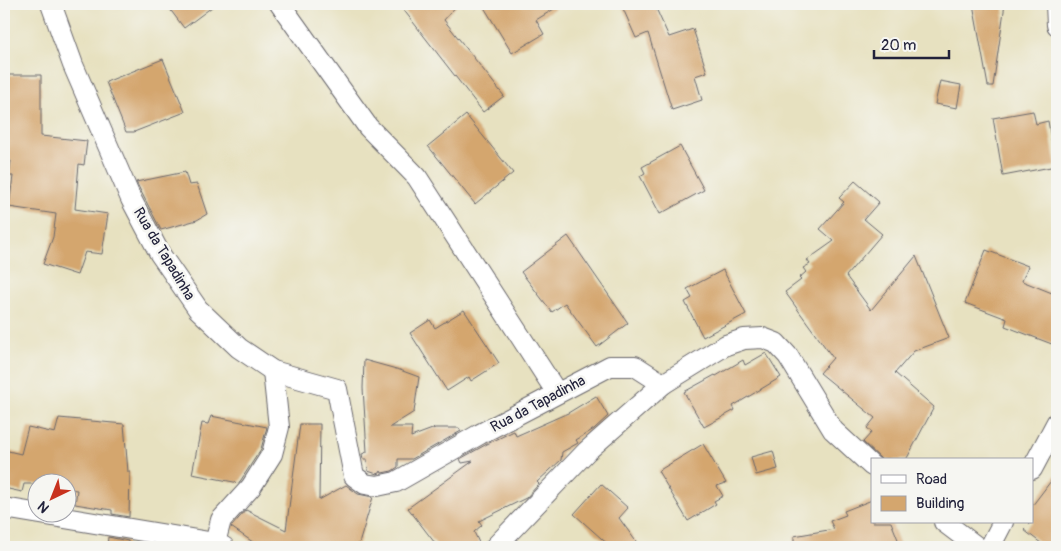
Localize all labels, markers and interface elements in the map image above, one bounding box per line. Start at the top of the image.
scale bar [874,28,948,60]
text: 20 m [881,36,916,55]
street label: Rua da Tapadinha [129,204,199,304]
street label: Rua da Tapadinha [487,371,589,437]
legend [871,458,1034,524]
text: Road [916,470,947,489]
north arrow [28,474,78,524]
text: Building [916,494,964,513]
text: N [34,498,53,517]

